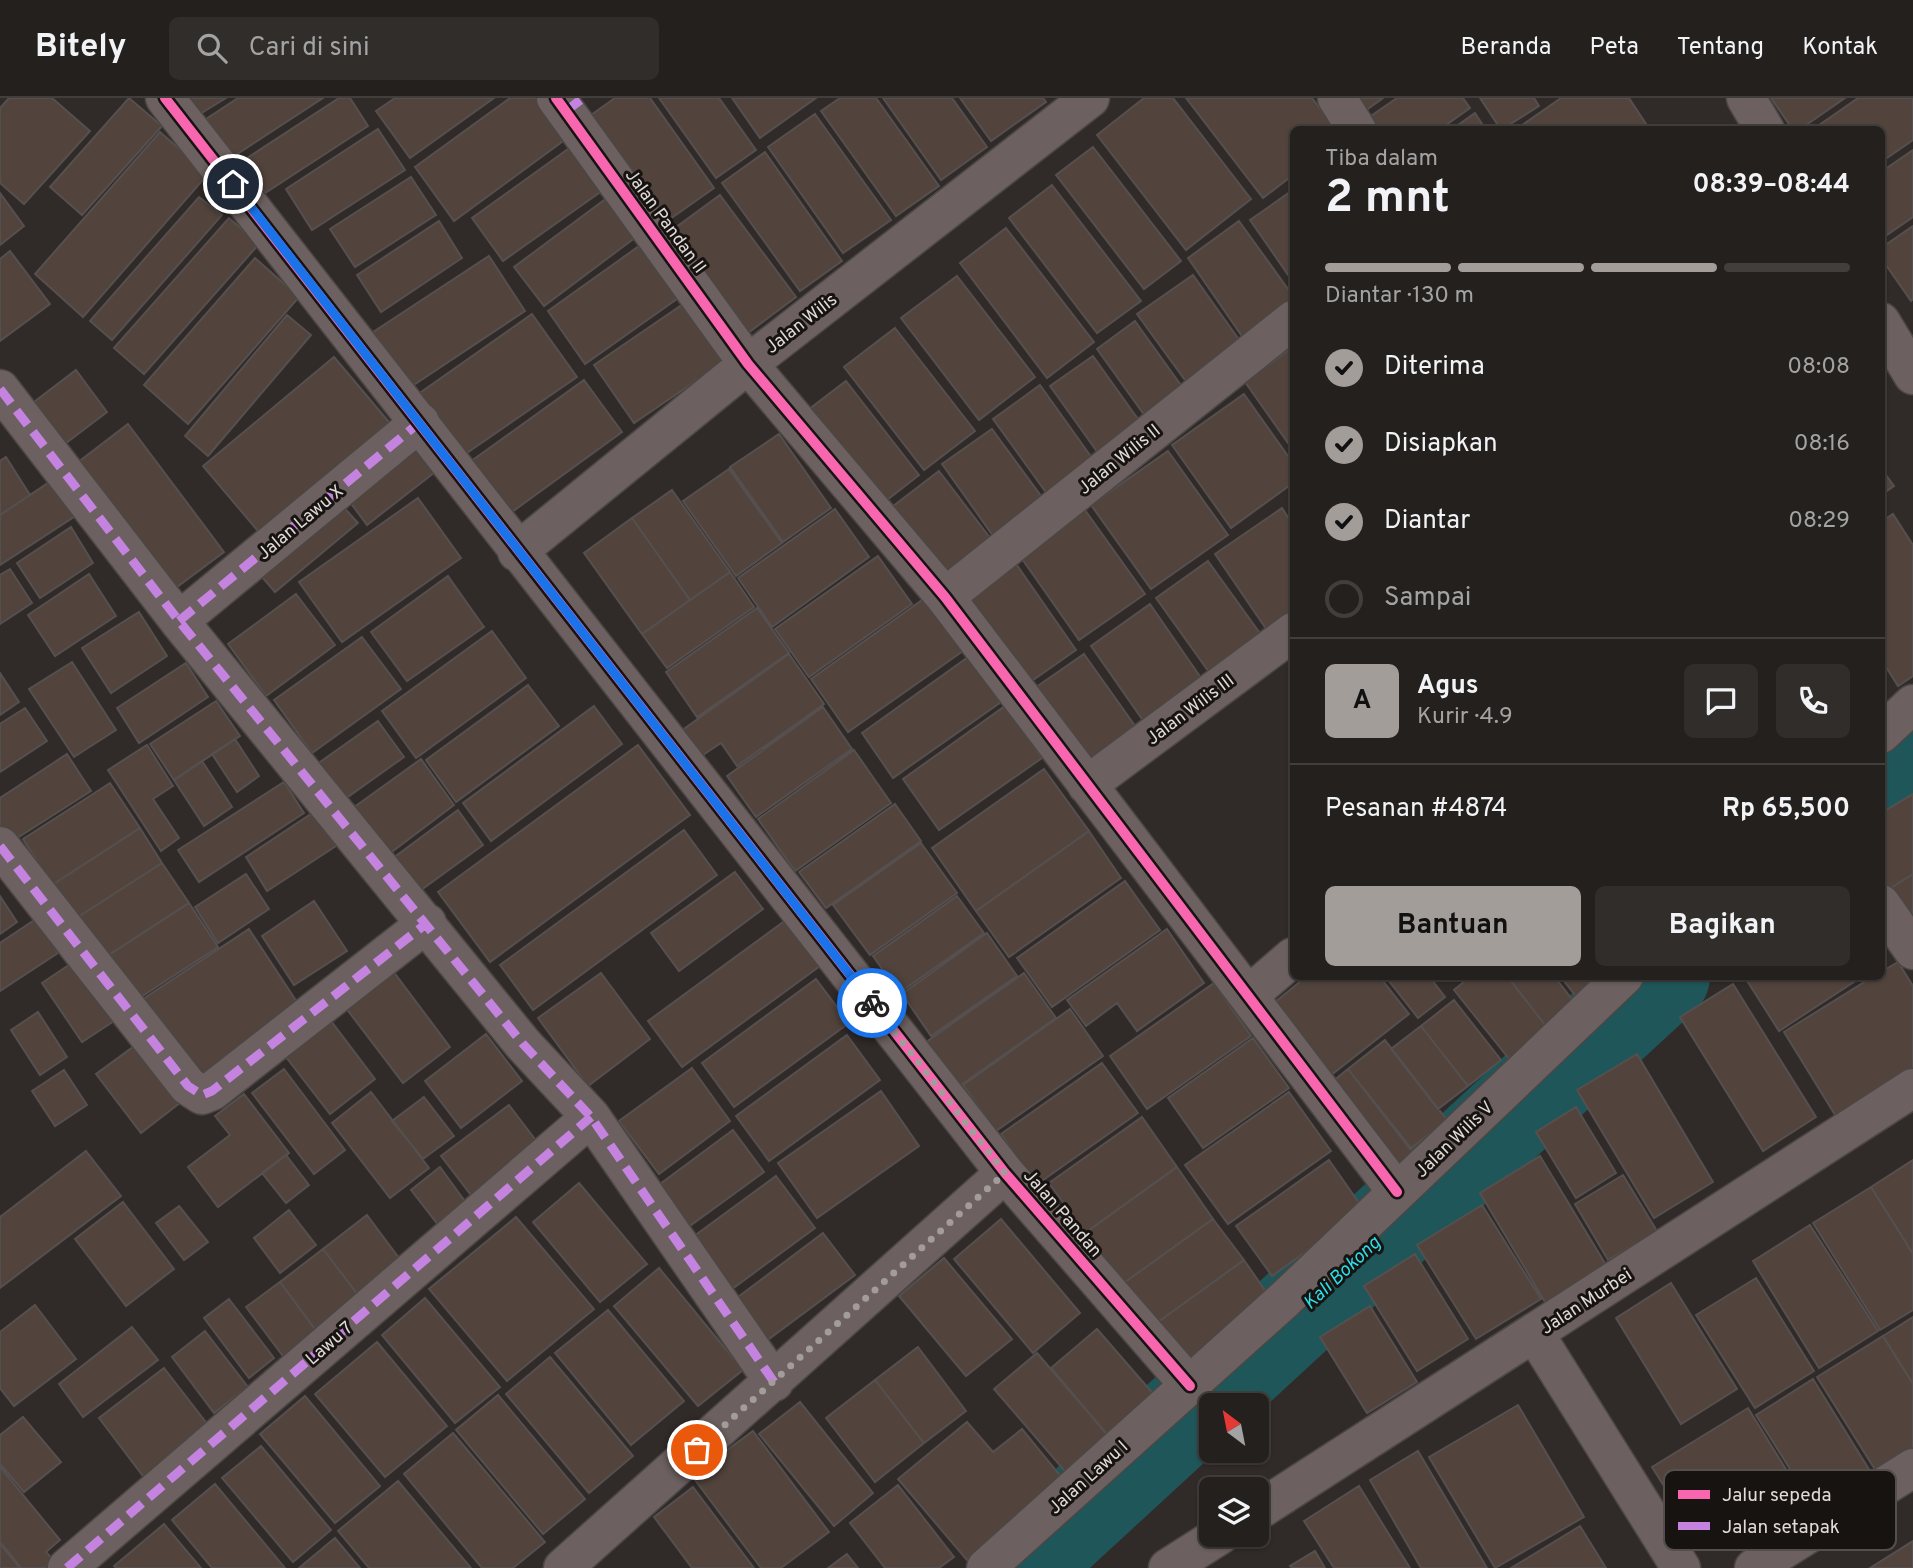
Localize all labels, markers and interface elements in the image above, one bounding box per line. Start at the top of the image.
search box [169,17,659,80]
text: Bitely [35,27,127,69]
icon: search [193,29,231,67]
text: Cari di sini [249,32,370,65]
text: Beranda [1461,33,1552,63]
text: Peta [1590,33,1639,63]
text: Tentang [1677,33,1764,63]
text: Kontak [1802,33,1878,63]
text: Tiba dalam [1325,145,1438,174]
pin [203,154,263,214]
icon: home [214,165,252,203]
street label: Jalan Pandan II [619,165,710,279]
text: 08:39–08:44 [1692,169,1850,202]
text: 2 mnt [1325,170,1450,229]
text: Diantar · 130 m [1325,282,1474,311]
street label: Jalan Wilis [761,289,843,359]
icon: check [1325,349,1363,387]
text: Diterima [1384,351,1485,384]
text: 08:08 [1787,353,1850,382]
street label: Jalan Wilis II [1074,420,1166,500]
icon: check [1325,426,1363,464]
text: Disiapkan [1384,428,1498,461]
text: 08:16 [1794,430,1850,459]
street label: Jalan Lawu X [253,480,349,566]
icon: check [1325,503,1363,541]
text: Diantar [1384,505,1470,538]
text: 08:29 [1788,507,1850,536]
text: Sampai [1384,582,1471,615]
button: chat [1684,664,1758,738]
button: phone [1776,664,1850,738]
street label: Jalan Wilis III [1142,670,1240,751]
text: Agus [1417,670,1479,703]
text: A [1353,685,1371,718]
text: Kurir · 4.9 [1417,703,1513,732]
text: Pesanan #4874 [1325,793,1507,826]
text: Rp 65,500 [1722,793,1850,826]
button: Bantuan [1325,886,1581,966]
button: Bagikan [1595,886,1850,966]
courier [837,968,907,1038]
icon: bike [853,984,891,1022]
street label: Jalan Wilis V [1411,1097,1499,1183]
street label: Jalan Pandan [1017,1165,1106,1263]
water label: Kali Bokong [1299,1231,1387,1315]
street label: Jalan Murbei [1537,1264,1637,1340]
street label: Lawu 7 [302,1317,358,1371]
north arrow [1199,1393,1269,1463]
map controls [1199,1393,1269,1547]
pin [667,1420,727,1480]
icon: bag [678,1431,716,1469]
street label: Jalan Lawu I [1044,1436,1134,1520]
legend [1664,1470,1896,1550]
button: layers [1199,1477,1269,1547]
text: Jalur sepeda [1722,1484,1831,1508]
text: Jalan setapak [1722,1516,1840,1540]

